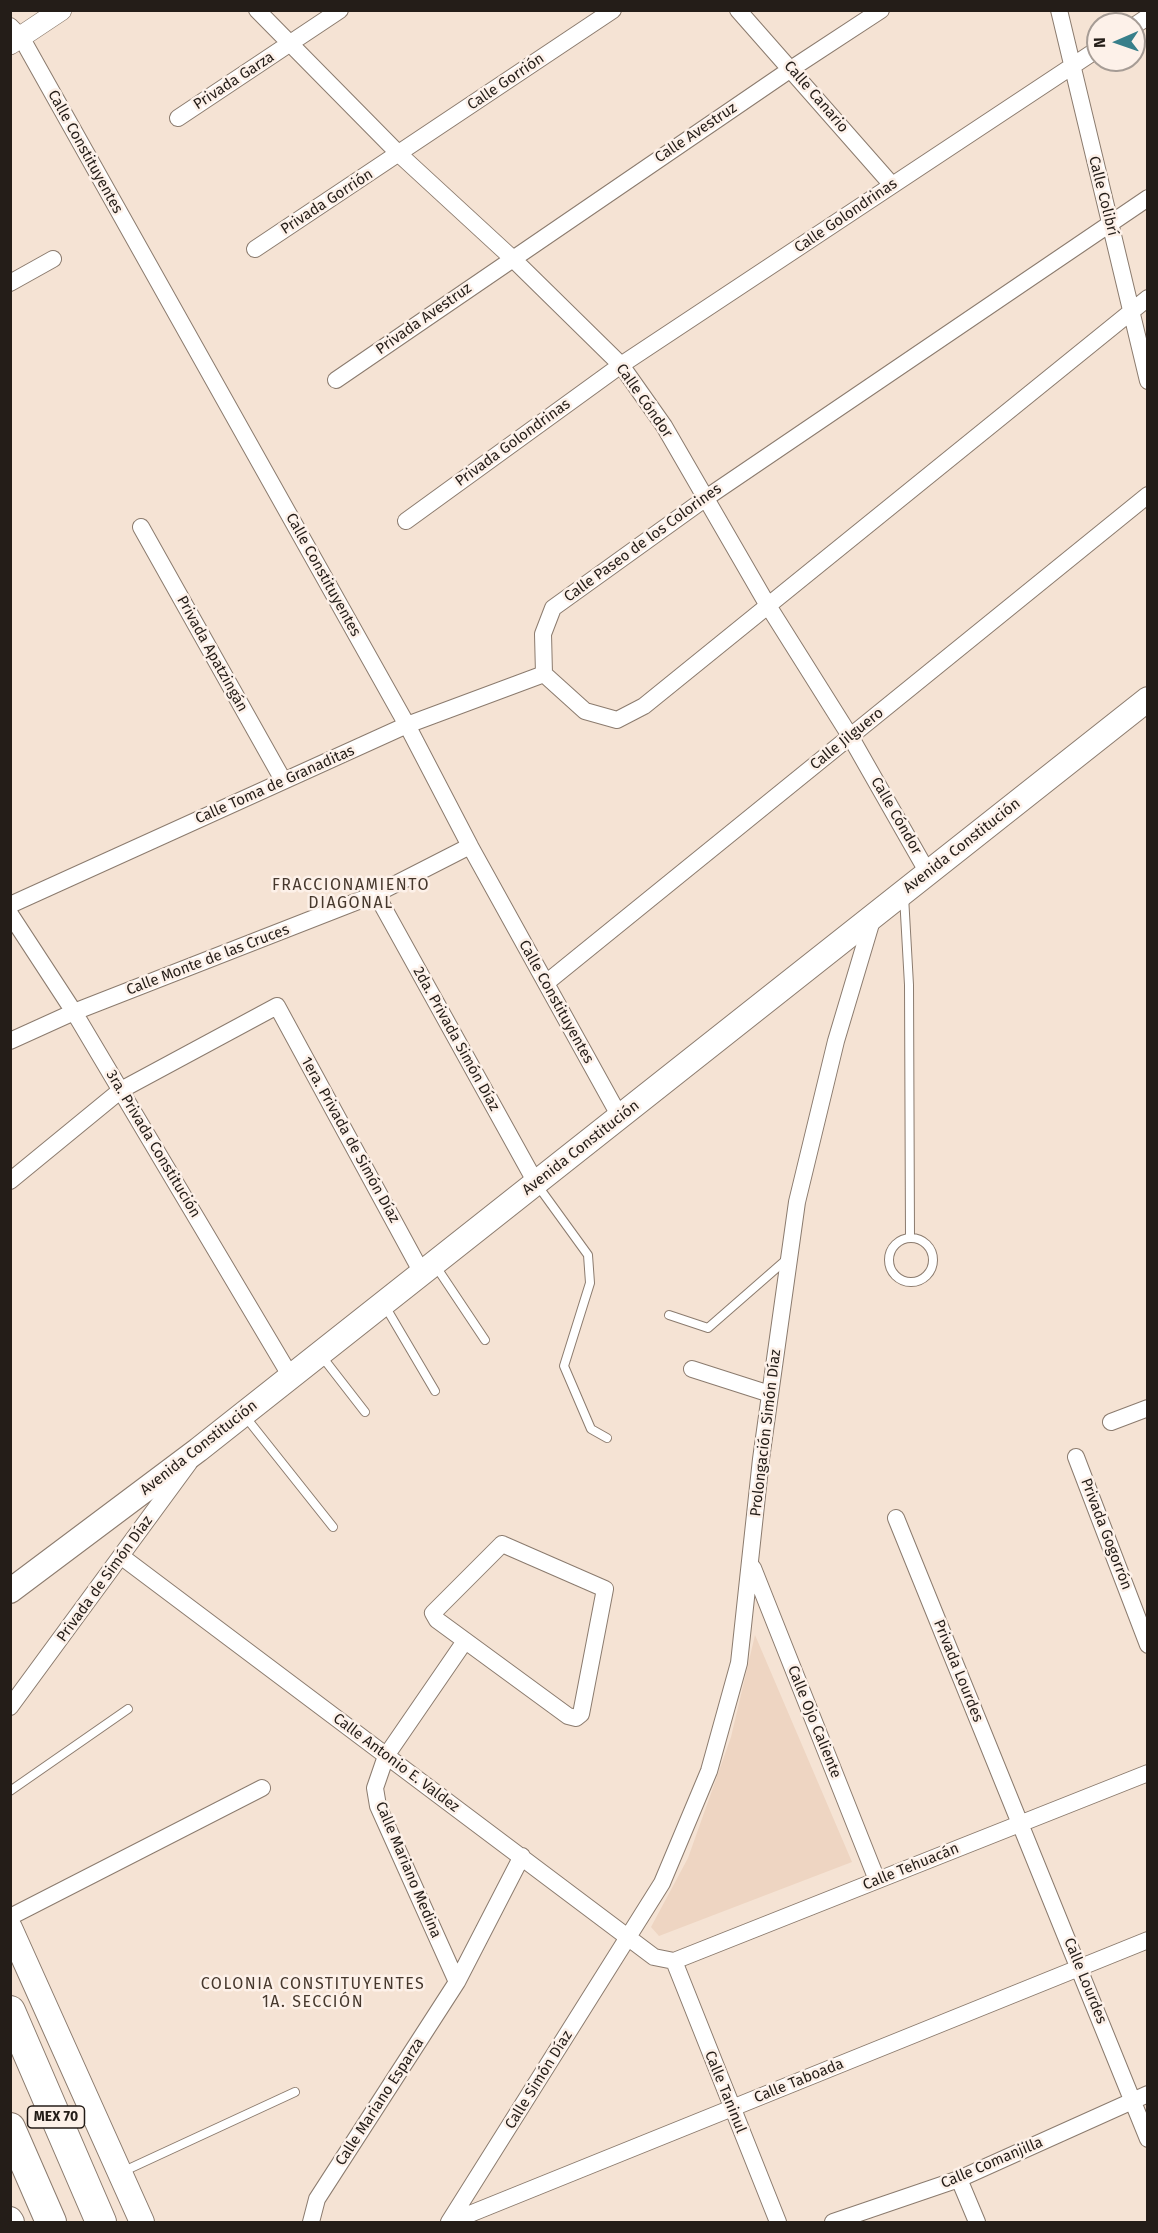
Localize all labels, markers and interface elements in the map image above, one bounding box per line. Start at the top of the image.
north arrow [1086,12,1146,72]
text: N [1090,37,1109,48]
street label: Privada Garza [190,48,278,114]
street label: Calle Gorrión [464,50,548,114]
street label: Calle Canario [780,57,852,137]
street label: Calle Constituyentes [44,87,126,217]
street label: Calle Avestruz [652,99,740,167]
street label: Calle Colibrí [1084,154,1122,238]
street label: Privada Gorrión [277,165,377,239]
street label: Calle Golondrinas [791,175,901,257]
street label: Privada Avestruz [373,279,475,359]
street label: Calle Cóndor [612,360,676,442]
street label: Privada Golondrinas [452,395,574,491]
street label: Calle Paseo de los Colorines [561,480,725,606]
street label: Calle Constituyentes [282,510,364,640]
street label: Privada Apatzingán [173,593,251,715]
street label: Calle Jilguero [807,704,887,774]
street label: Calle Toma de Granaditas [193,742,357,828]
street label: Calle Cóndor [867,774,925,858]
street label: Avenida Constitución [900,795,1024,897]
district label: FRACCIONAMIENTO DIAGONAL [272,876,430,914]
street label: Calle Monte de las Cruces [124,921,292,999]
street label: Calle Constituyentes [515,937,597,1067]
street label: 2da. Privada Simón Díaz [409,964,503,1114]
street label: 1era. Privada de Simón Díaz [297,1054,403,1226]
street label: 3ra. Privada Constitución [102,1067,204,1221]
street label: Avenida Constitución [519,1097,643,1199]
street label: Prolongación Simón Díaz [747,1348,785,1518]
street label: Avenida Constitución [137,1397,261,1499]
street label: Privada Gogorrón [1076,1476,1136,1592]
street label: Privada de Simón Díaz [53,1512,157,1646]
street label: Privada Lourdes [929,1617,987,1725]
street label: Calle Ojo Caliente [783,1663,845,1781]
street label: Calle Antonio E. Valdez [329,1710,463,1816]
street label: Calle Mariano Medina [371,1799,445,1941]
street label: Calle Tehuacán [860,1840,962,1894]
street label: Calle Lourdes [1060,1935,1110,2027]
district label: COLONIA CONSTITUYENTES 1A. SECCIÓN [201,1975,425,2013]
street label: Calle Simón Díaz [502,2028,576,2132]
street label: Calle Mariano Esparza [332,2035,428,2169]
street label: Calle Taninul [700,2048,750,2136]
street label: Calle Taboada [752,2055,846,2107]
road number: MEX 70 [28,2106,84,2128]
street label: Calle Comanjilla [938,2133,1046,2193]

